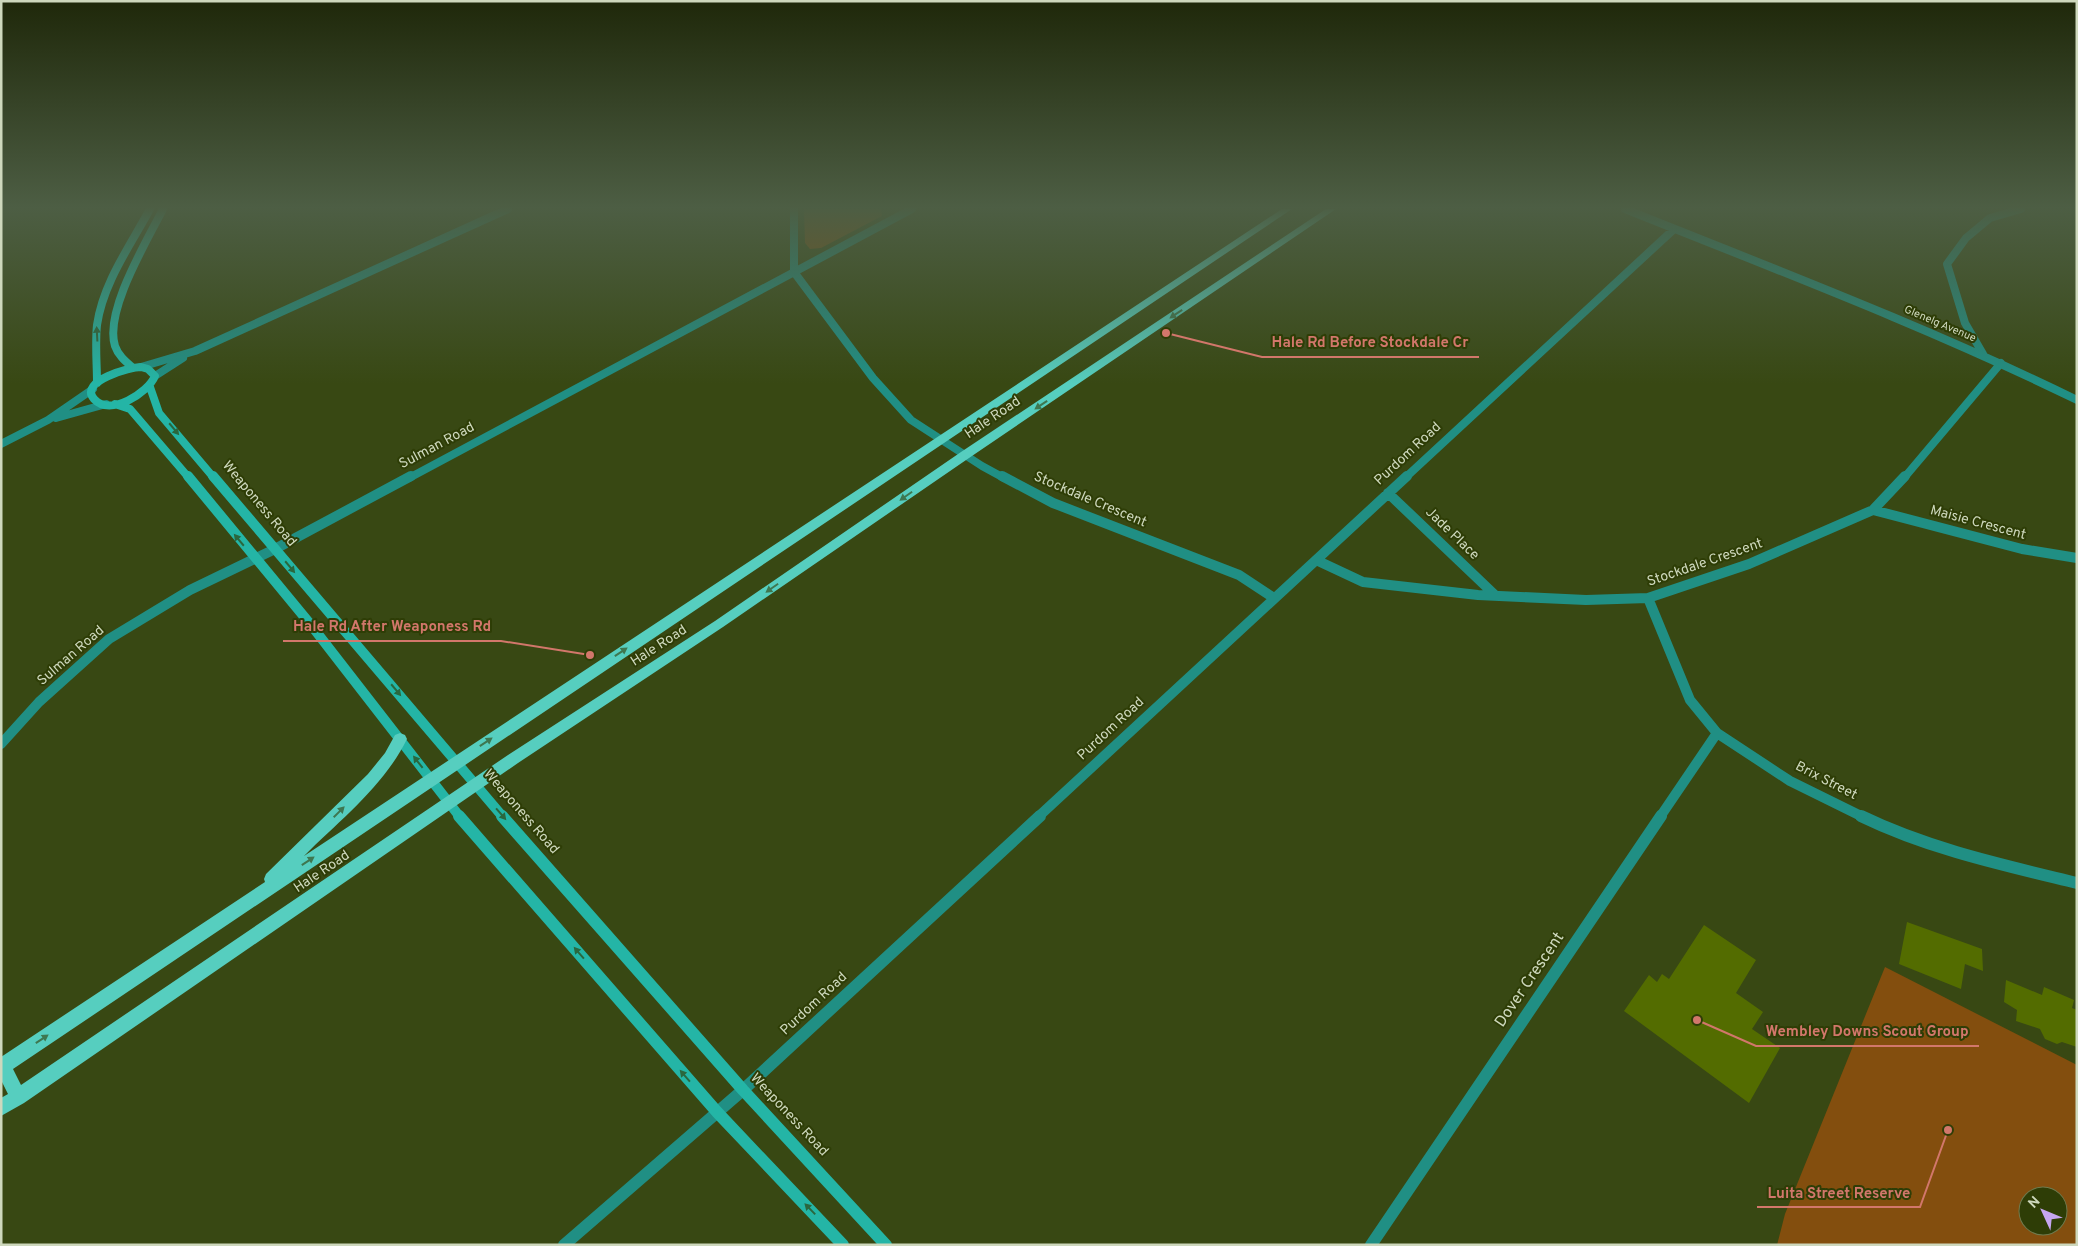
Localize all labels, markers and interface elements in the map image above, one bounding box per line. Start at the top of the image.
street label: Glenelg Avenue [1902,303,1978,345]
one-way arrow [1169,309,1182,319]
one-way arrow [93,326,101,342]
callout: Hale Rd Before Stockdale Cr [1262,327,1479,357]
text: Hale Rd Before Stockdale Cr [1272,334,1469,353]
street label: Hale Road [962,393,1024,443]
one-way arrow [1034,400,1047,410]
street label: Sulman Road [396,419,478,473]
street label: Purdom Road [1371,419,1445,489]
one-way arrow [168,423,179,436]
street label: Weaponess Road [218,458,300,550]
street label: Stockdale Crescent [1031,469,1149,531]
one-way arrow [899,491,913,501]
street label: Maisie Crescent [1928,502,2028,544]
street label: Jade Place [1421,504,1483,564]
one-way arrow [234,533,245,546]
street label: Stockdale Crescent [1645,535,1765,591]
one-way arrow [284,560,296,572]
one-way arrow [765,583,779,593]
callout: Hale Rd After Weaponess Rd [283,611,501,641]
text: Hale Rd After Weaponess Rd [293,618,491,637]
street label: Sulman Road [34,622,108,690]
street label: Hale Road [628,622,690,670]
one-way arrow [615,647,628,656]
one-way arrow [390,683,401,696]
street label: Purdom Road [1074,694,1148,764]
one-way arrow [480,737,493,747]
one-way arrow [412,756,423,769]
street label: Brix Street [1792,758,1860,804]
street label: Weaponess Road [480,766,562,858]
one-way arrow [333,806,345,818]
one-way arrow [495,807,507,819]
street label: Hale Road [291,847,353,897]
one-way arrow [301,857,314,866]
street label: Dover Crescent [1491,929,1569,1031]
one-way arrow [573,947,584,960]
street label: Purdom Road [777,969,851,1039]
callout: Wembley Downs Scout Group [1756,1016,1979,1046]
text: Wembley Downs Scout Group [1765,1023,1969,1042]
one-way arrow [35,1035,48,1044]
one-way arrow [680,1069,691,1082]
street label: Weaponess Road [746,1070,832,1160]
callout: Luita Street Reserve [1757,1177,1920,1207]
text: Luita Street Reserve [1768,1185,1910,1204]
north arrow [2018,1186,2068,1236]
text: N [2025,1193,2044,1213]
one-way arrow [804,1204,816,1216]

